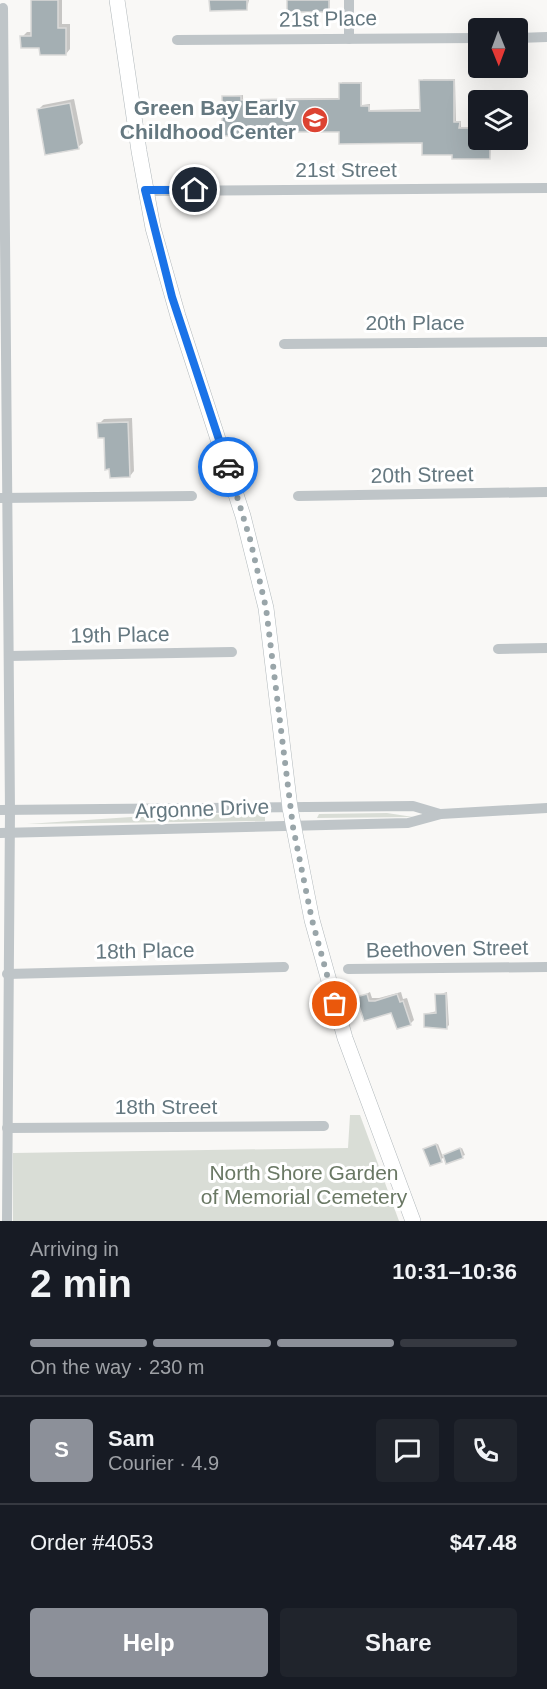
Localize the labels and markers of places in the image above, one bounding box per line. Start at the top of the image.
place label: Green Bay Early Childhood Center [120,96,296,143]
school or university icon: Green Bay Early Childhood Center [300,105,330,135]
pin [169,164,220,215]
pin [309,978,360,1029]

